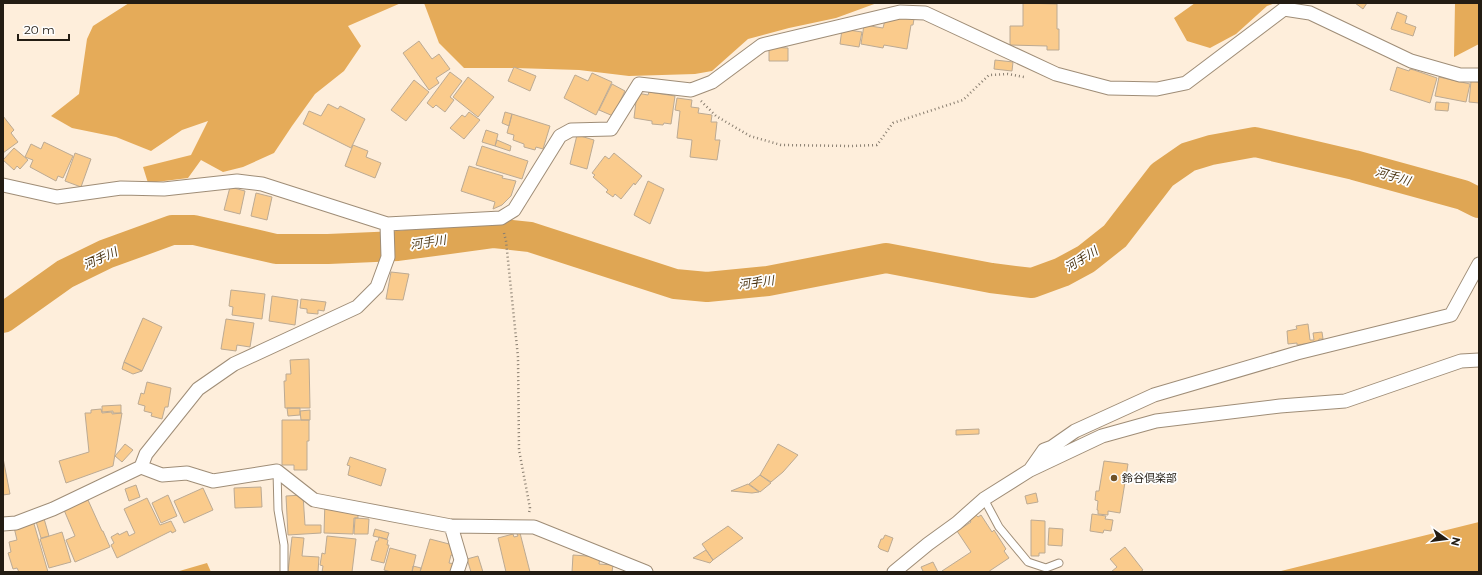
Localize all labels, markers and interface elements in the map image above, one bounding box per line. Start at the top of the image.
scale bar [18,16,69,42]
text: 20 m [24,22,55,37]
water label: 河手川 [1374,164,1414,189]
water label: 河手川 [409,232,449,252]
water label: 河手川 [1062,242,1102,275]
water label: 河手川 [80,243,121,272]
water label: 河手川 [737,272,777,292]
place label: 鈴谷倶楽部 [1122,471,1177,485]
marker: 鈴谷倶楽部 [1109,473,1119,483]
north arrow [1426,519,1466,559]
text: N [1448,535,1464,547]

